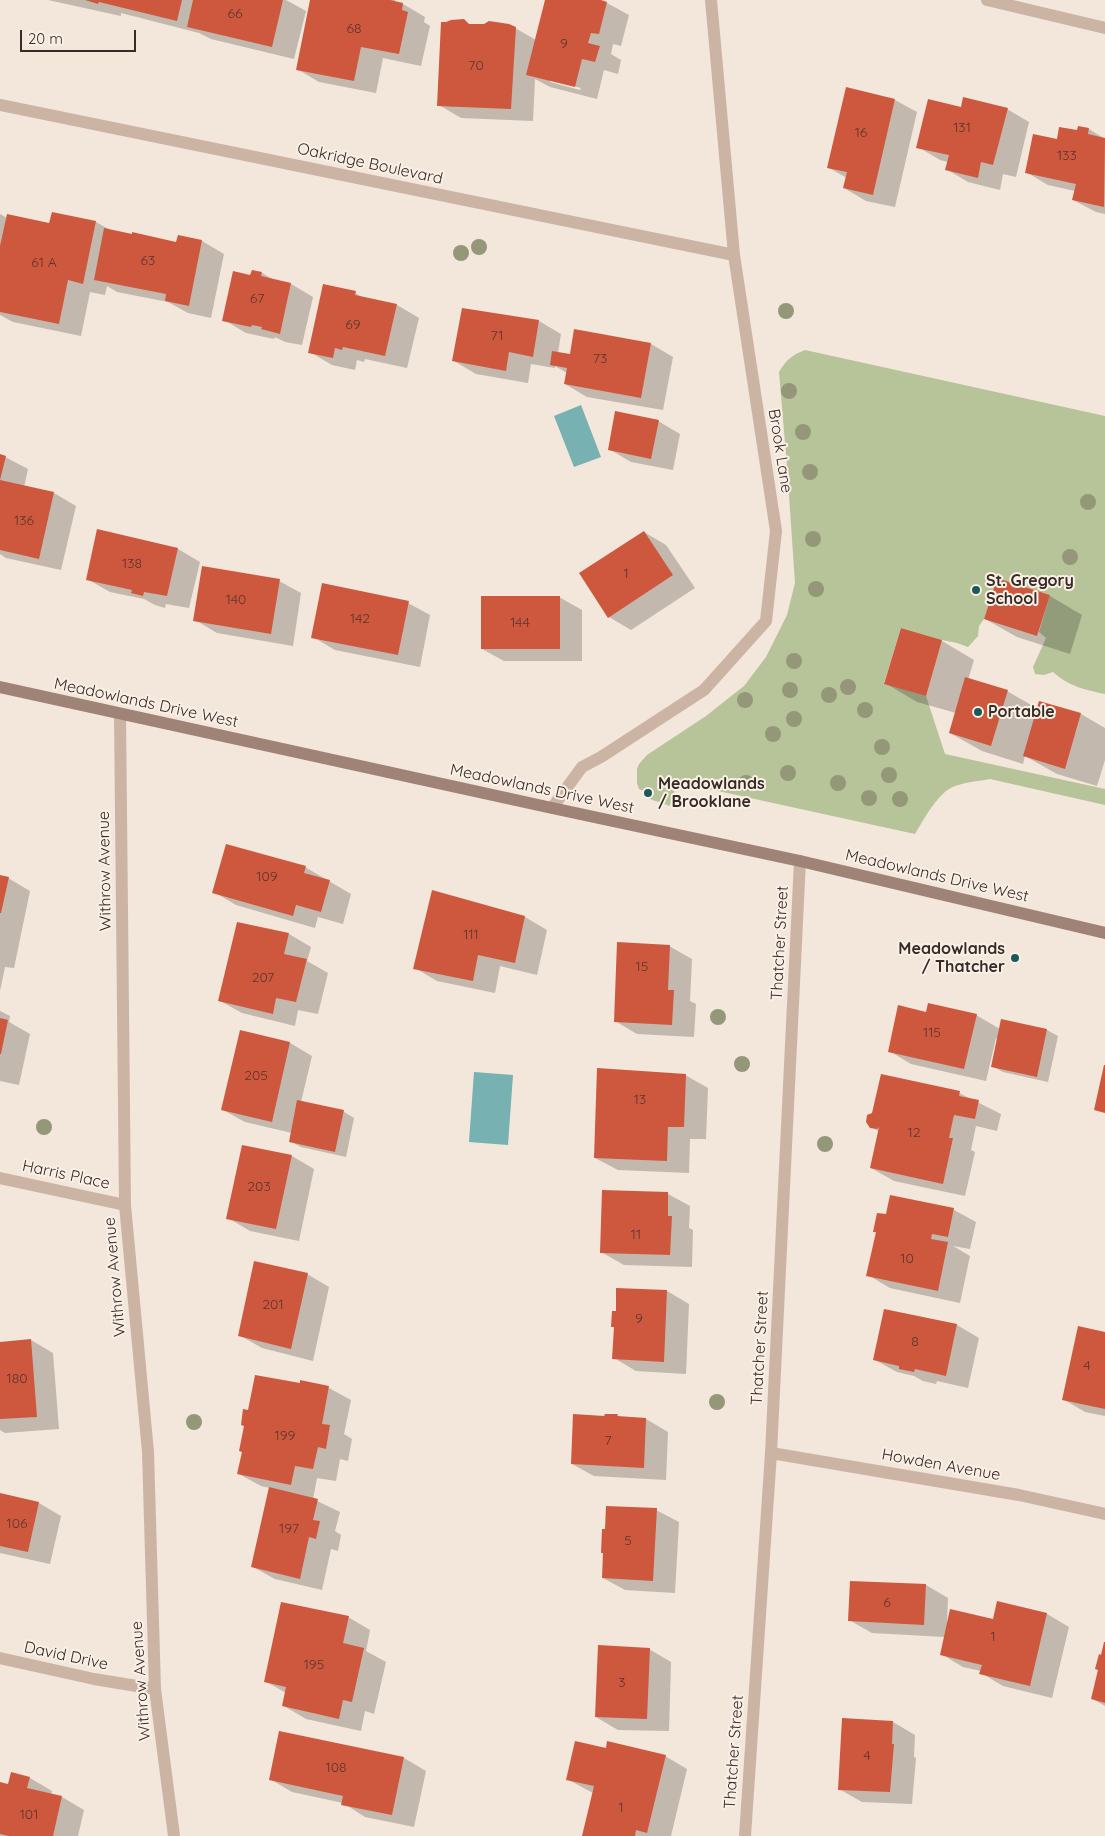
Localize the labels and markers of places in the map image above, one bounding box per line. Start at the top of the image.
place label: St. Gregory School [986,571,1074,609]
marker: St. Gregory School [970,584,982,596]
place label: Portable [988,702,1055,722]
marker: Portable [972,706,984,718]
place label: Meadowlands / Brooklane [658,774,765,812]
marker: Meadowlands / Brooklane [642,787,654,799]
place label: Meadowlands / Thatcher [898,939,1005,977]
marker: Meadowlands / Thatcher [1009,952,1021,964]

